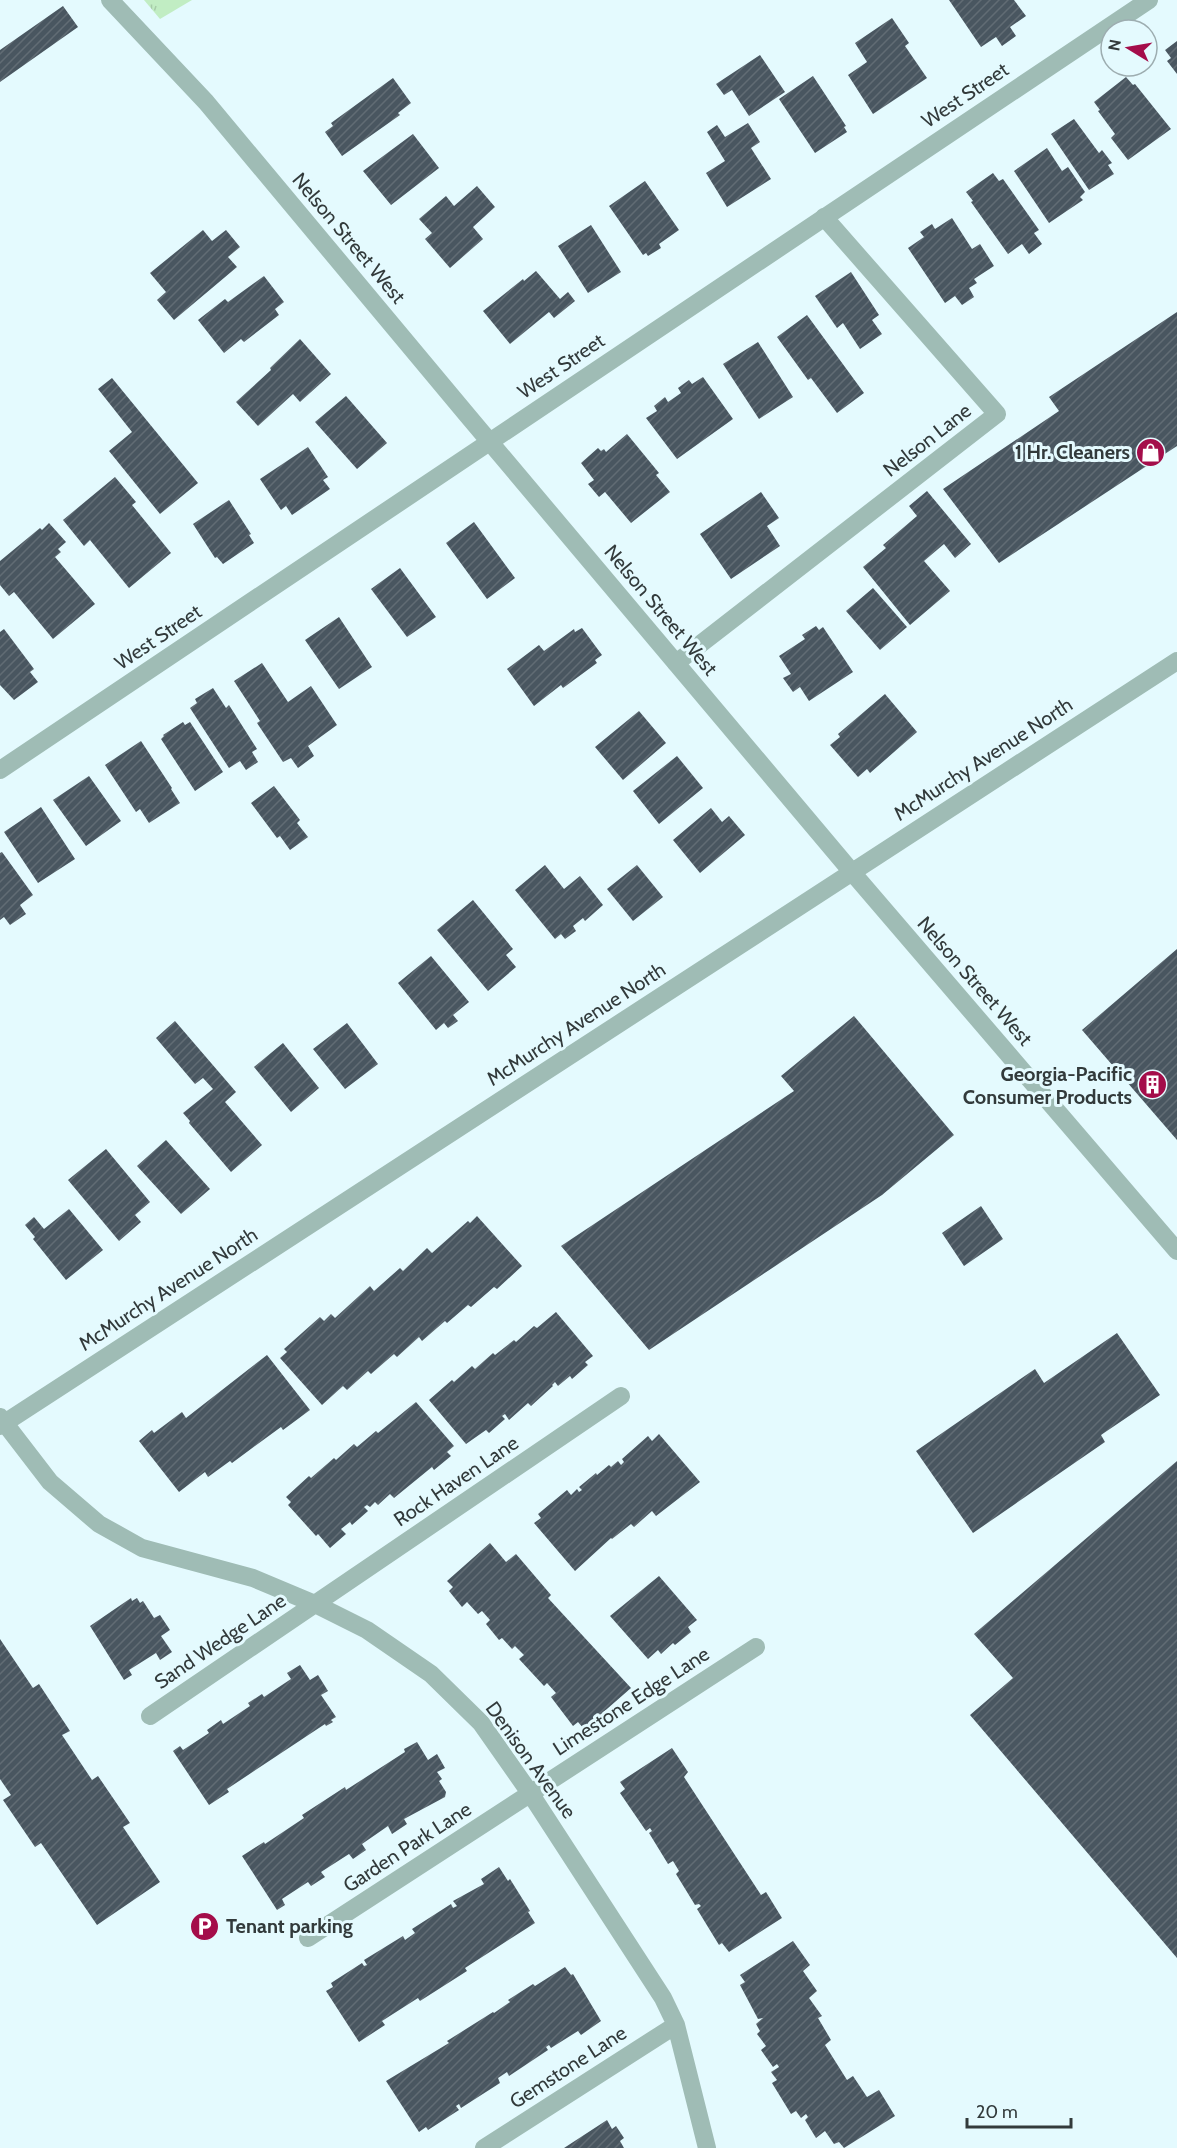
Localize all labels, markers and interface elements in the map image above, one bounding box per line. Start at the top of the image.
north arrow [1099,18,1159,78]
text: N [1104,38,1125,53]
street label: West Street [917,57,1013,133]
street label: Nelson Street West [287,168,411,308]
street label: West Street [513,328,609,404]
street label: Nelson Lane [878,398,976,482]
shop icon: 1 Hr. Cleaners [1135,436,1167,468]
place label: 1 Hr. Cleaners [1015,440,1130,464]
street label: Nelson Street West [599,540,723,680]
street label: West Street [110,599,206,675]
street label: McMurchy Avenue North [889,692,1077,826]
street label: Nelson Street West [912,912,1038,1051]
street label: McMurchy Avenue North [482,957,670,1091]
place label: Georgia-Pacific Consumer Products [963,1062,1132,1109]
building icon: Georgia-Pacific Consumer Products [1137,1069,1169,1101]
street label: McMurchy Avenue North [74,1222,262,1356]
street label: Rock Haven Lane [389,1431,523,1531]
street label: Sand Wedge Lane [150,1588,290,1694]
street label: Limestone Edge Lane [548,1642,714,1760]
street label: Denison Avenue [481,1697,581,1823]
street label: Garden Park Lane [339,1797,475,1897]
parking icon: Tenant parking [189,1910,221,1942]
place label: Tenant parking [226,1914,353,1938]
street label: Gemstone Lane [505,2020,631,2114]
scale bar [967,2091,1070,2129]
text: 20 m [976,2101,1018,2123]

